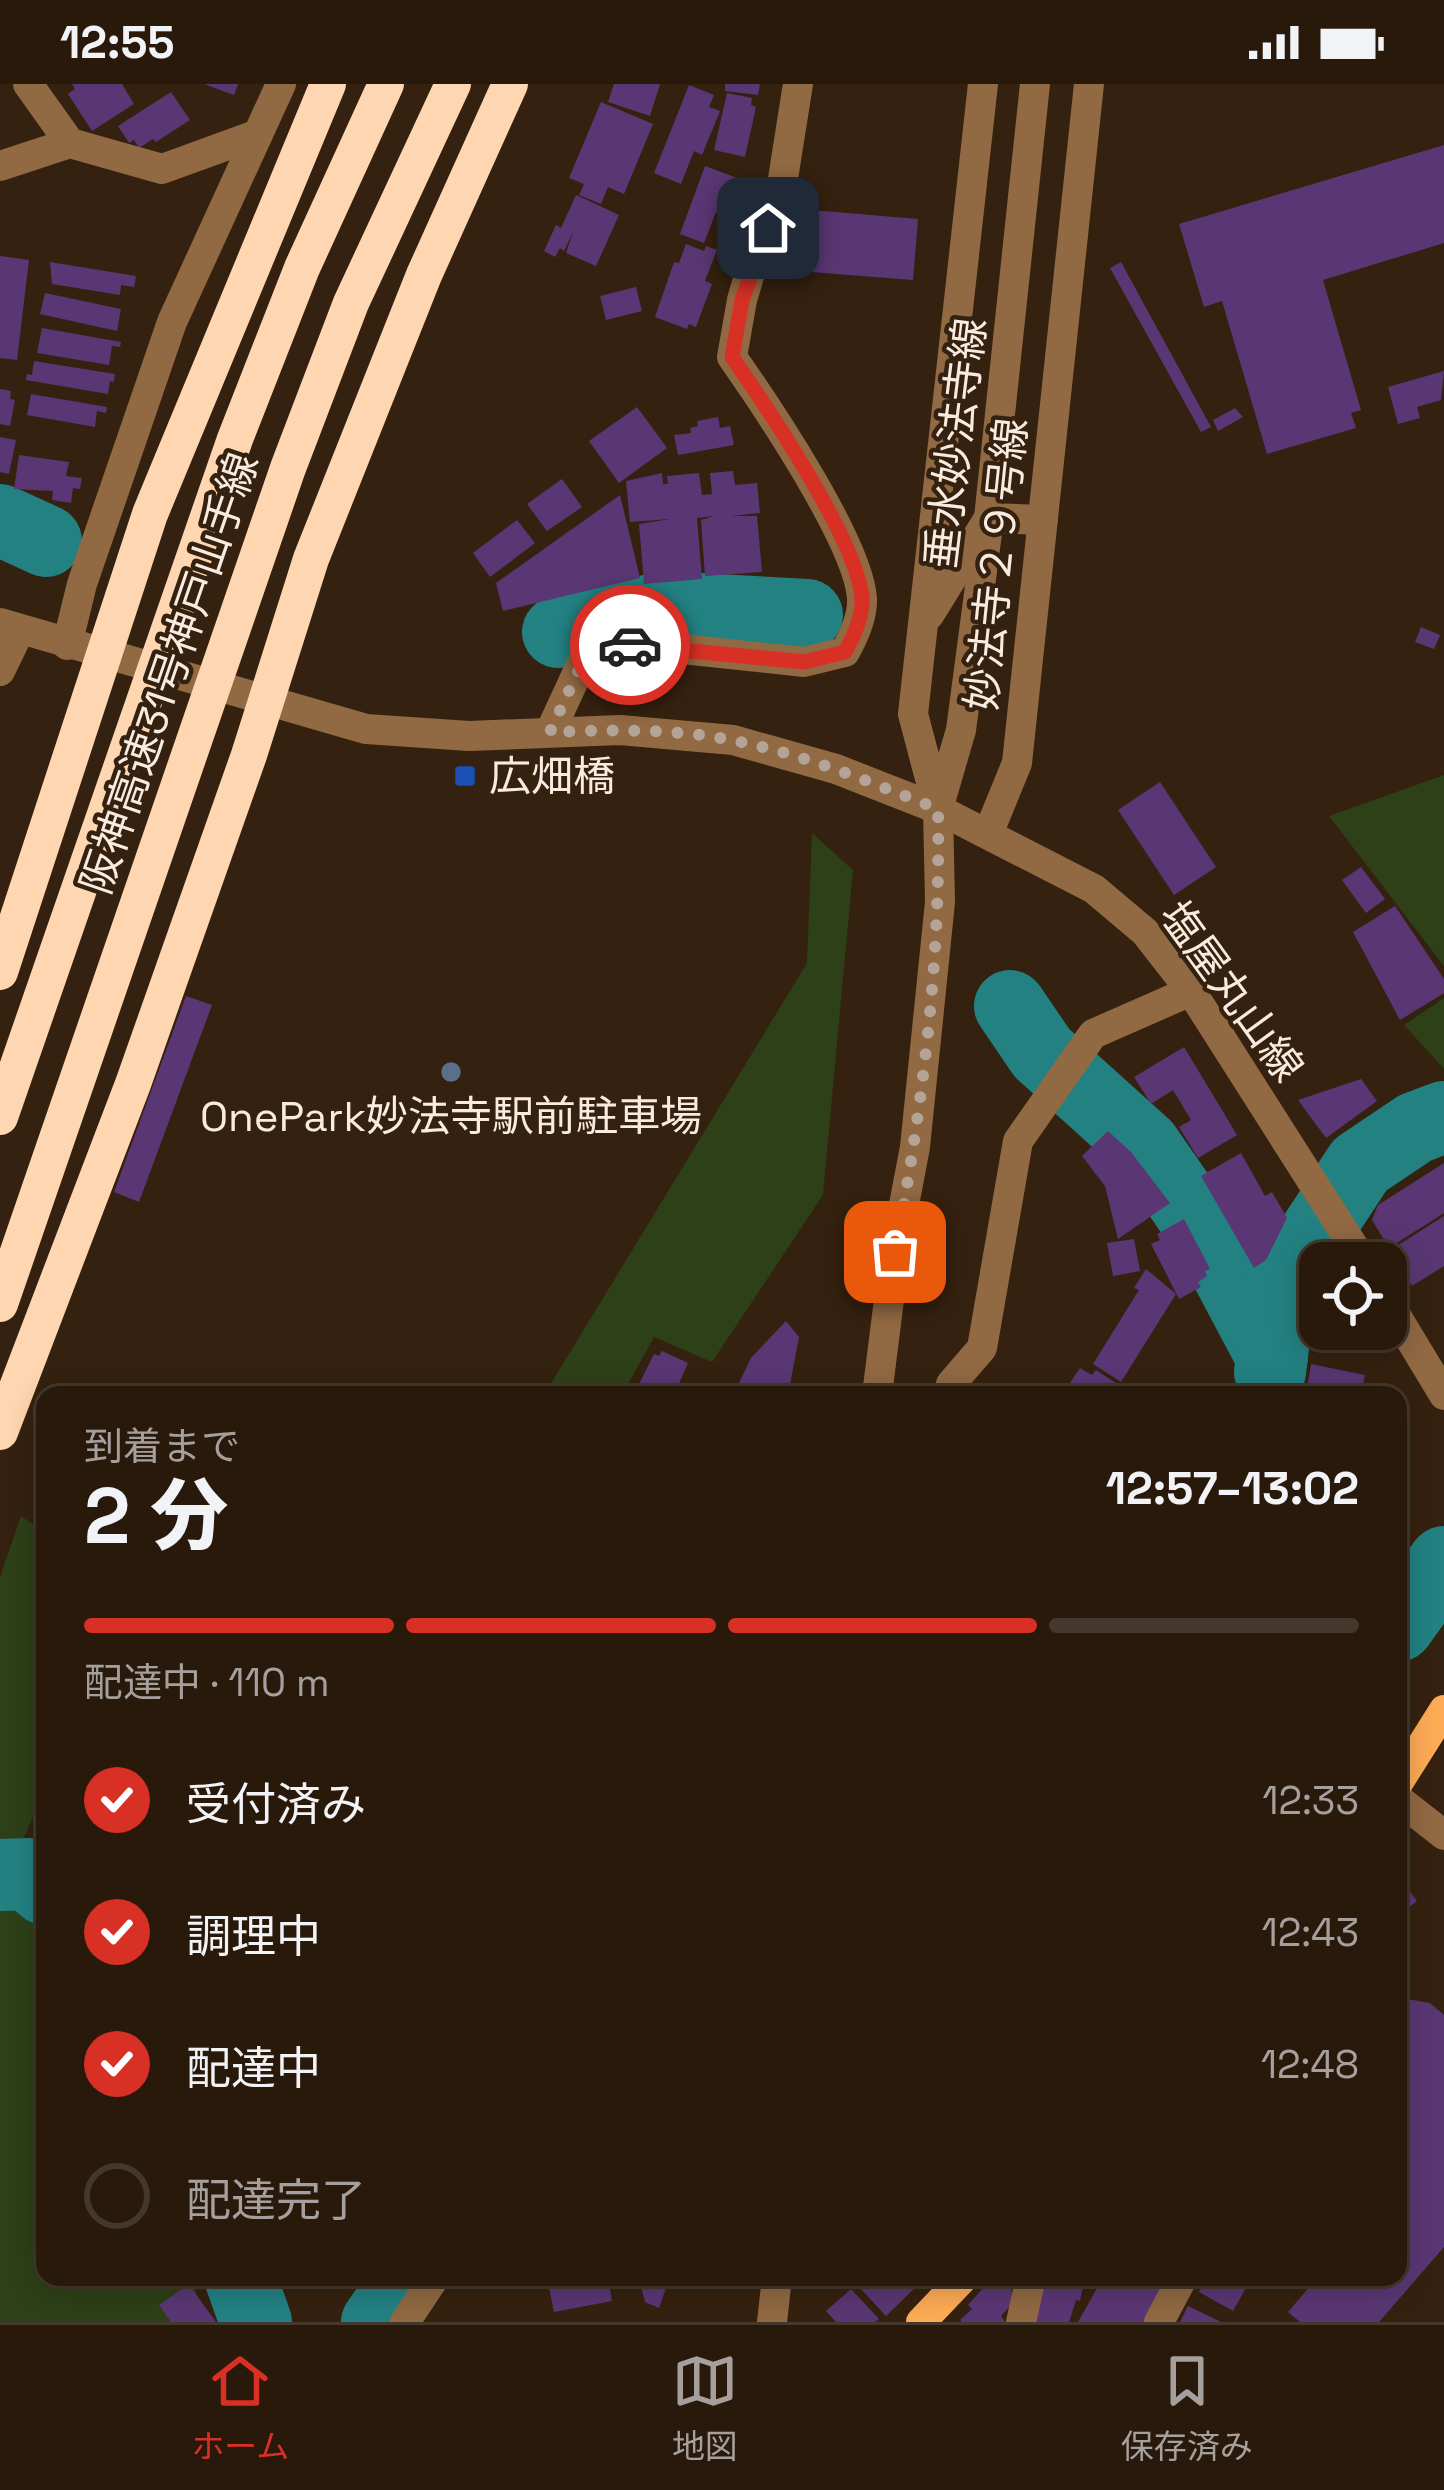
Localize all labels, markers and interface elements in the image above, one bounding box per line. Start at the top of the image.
text: 12:55 [60,14,174,71]
pin [717,177,819,279]
icon: home [735,195,801,261]
street label: 垂水妙法寺線 [914,315,997,571]
street label: 妙法寺２９号線 [955,415,1038,713]
street label: 阪神高速31号神戸山手線 [69,446,270,900]
courier [570,585,690,705]
icon: car [597,612,663,678]
place label: 広畑橋 [489,750,615,803]
marker: 広畑橋 [452,763,478,789]
street label: 塩屋丸山線 [1148,891,1315,1092]
marker: OnePark妙法寺駅前駐車場 [438,1059,464,1085]
place label: OnePark妙法寺駅前駐車場 [200,1090,702,1143]
pin [844,1201,946,1303]
icon: bag [862,1219,928,1285]
map controls [1299,1242,1407,1350]
button: locate [1299,1242,1407,1350]
text: 到着まで [84,1422,240,1471]
text: 12:57–13:02 [1106,1460,1359,1517]
text: 2 分 [84,1466,228,1566]
text: 配達中 · 110 m [84,1658,330,1707]
icon: check [84,1767,150,1833]
text: 受付済み [186,1776,366,1833]
text: 12:33 [1262,1776,1359,1825]
icon: check [84,1899,150,1965]
text: 調理中 [186,1908,321,1965]
text: 12:43 [1261,1908,1359,1957]
icon: check [84,2031,150,2097]
text: 配達中 [186,2040,321,2097]
text: 12:48 [1261,2040,1359,2089]
text: 配達完了 [186,2172,366,2229]
tab: ホーム [191,2348,289,2468]
tab: 地図 [672,2348,738,2468]
tab: 保存済み [1121,2348,1253,2468]

